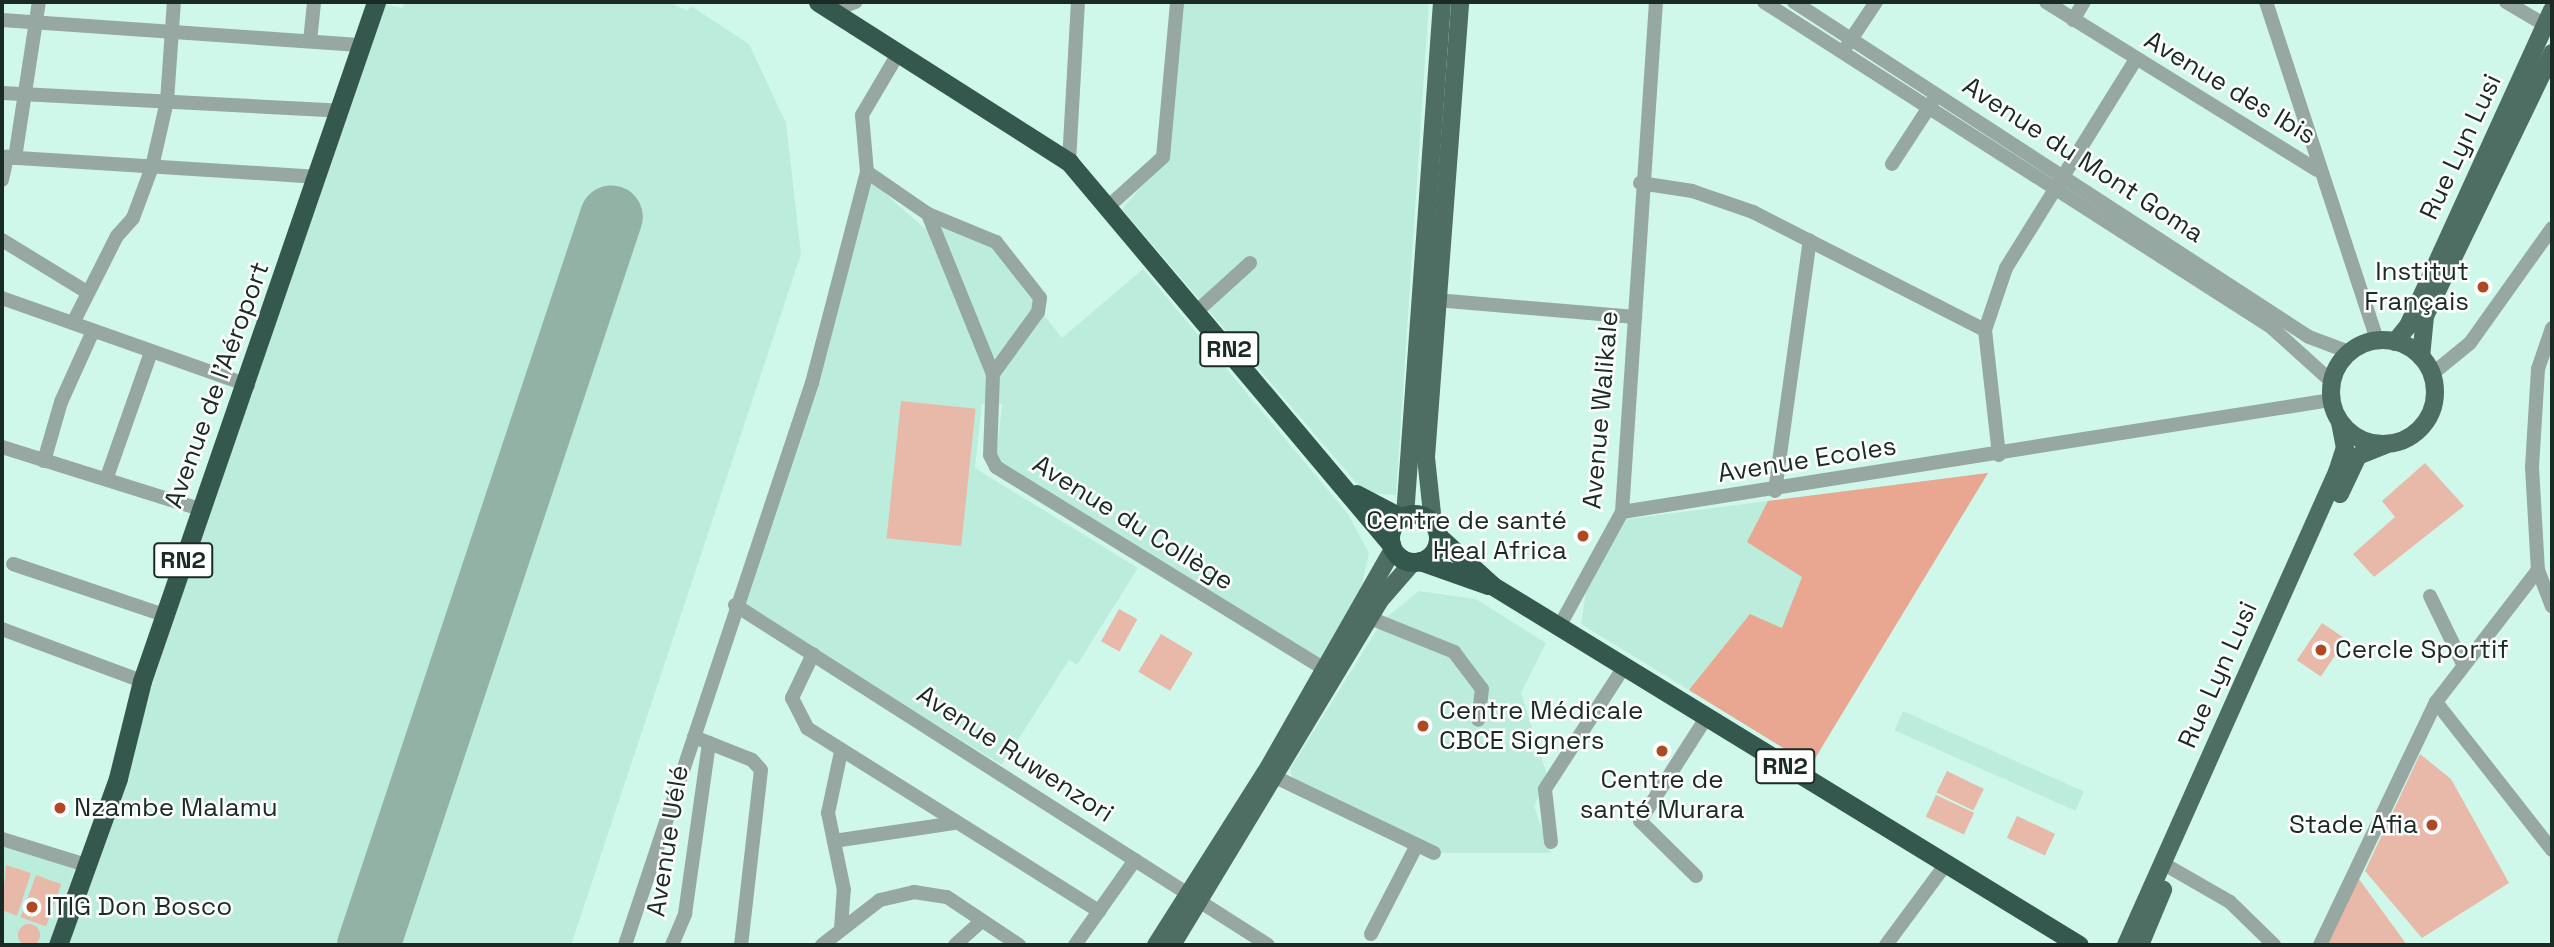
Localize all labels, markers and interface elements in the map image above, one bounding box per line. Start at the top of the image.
street label: Avenue des Ibis [2139,25,2321,151]
street label: Rue Lyn Lusi [2414,69,2508,225]
street label: Avenue du Mont Goma [1957,70,2209,250]
place label: Institut Français [2364,256,2469,318]
street label: Avenue de l'Aéroport [158,258,276,512]
marker: Institut Français [2475,279,2491,295]
street label: Avenue Walikale [1577,309,1625,511]
road number: RN2 [1198,328,1260,370]
street label: Avenue Ecoles [1716,430,1898,490]
street label: Avenue du Collège [1027,449,1239,597]
place label: Centre de santé Heal Africa [1366,505,1567,566]
marker: Centre de santé Heal Africa [1573,526,1593,546]
road number: RN2 [152,540,214,580]
street label: Rue Lyn Lusi [2172,597,2264,753]
place label: Cercle Sportif [2335,634,2509,666]
marker: Cercle Sportif [2313,642,2329,658]
street label: Avenue Ruwenzori [911,679,1119,829]
place label: Centre Médicale CBCE Signers [1439,695,1643,756]
marker: Centre Médicale CBCE Signers [1413,716,1433,736]
marker: Centre de santé Murara [1652,741,1672,761]
road number: RN2 [1754,746,1816,786]
street label: Avenue Uélé [641,763,695,919]
place label: Centre de santé Murara [1580,764,1744,826]
place label: Nzambe Malamu [74,792,278,824]
marker: Nzambe Malamu [52,800,68,816]
place label: Stade Afia [2289,809,2418,841]
marker: Stade Afia [2424,817,2440,833]
place label: ITIG Don Bosco [46,891,232,923]
marker: ITIG Don Bosco [24,899,40,915]

